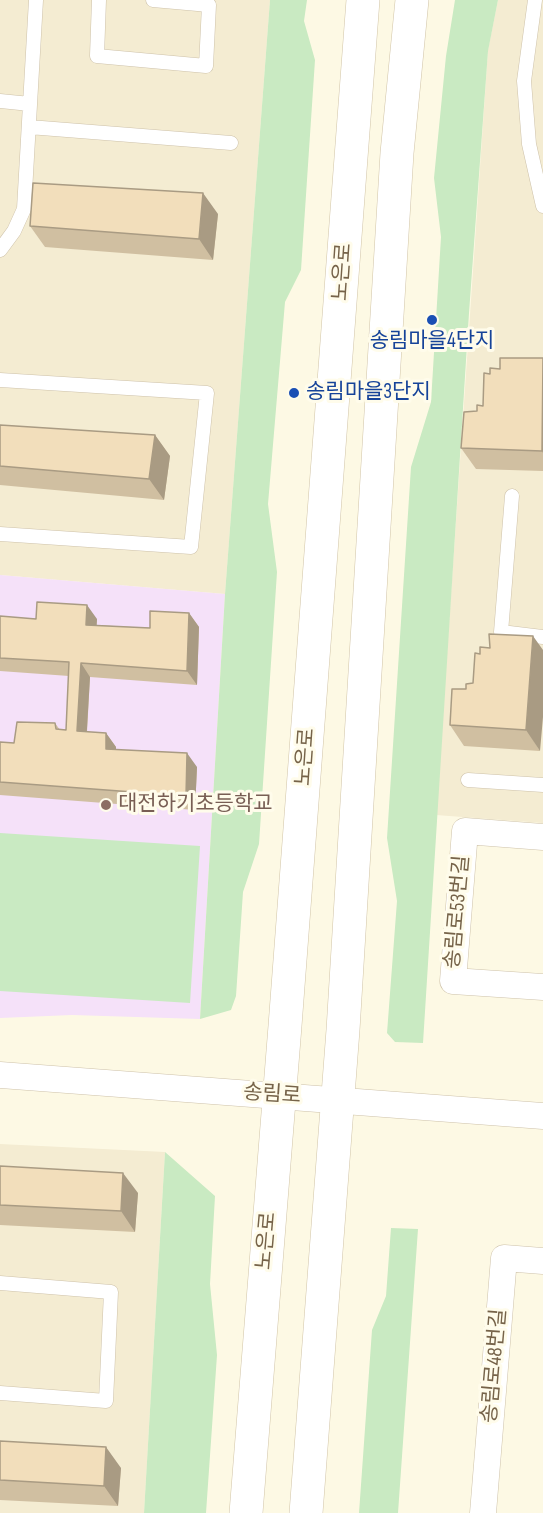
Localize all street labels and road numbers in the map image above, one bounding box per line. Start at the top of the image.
street label: 노은로 [328,242,358,302]
street label: 노은로 [291,727,321,787]
street label: 송림로53번길 [440,854,476,970]
street label: 송림로 [242,1080,302,1110]
street label: 노은로 [252,1211,282,1271]
street label: 송림로48번길 [477,1308,513,1424]

